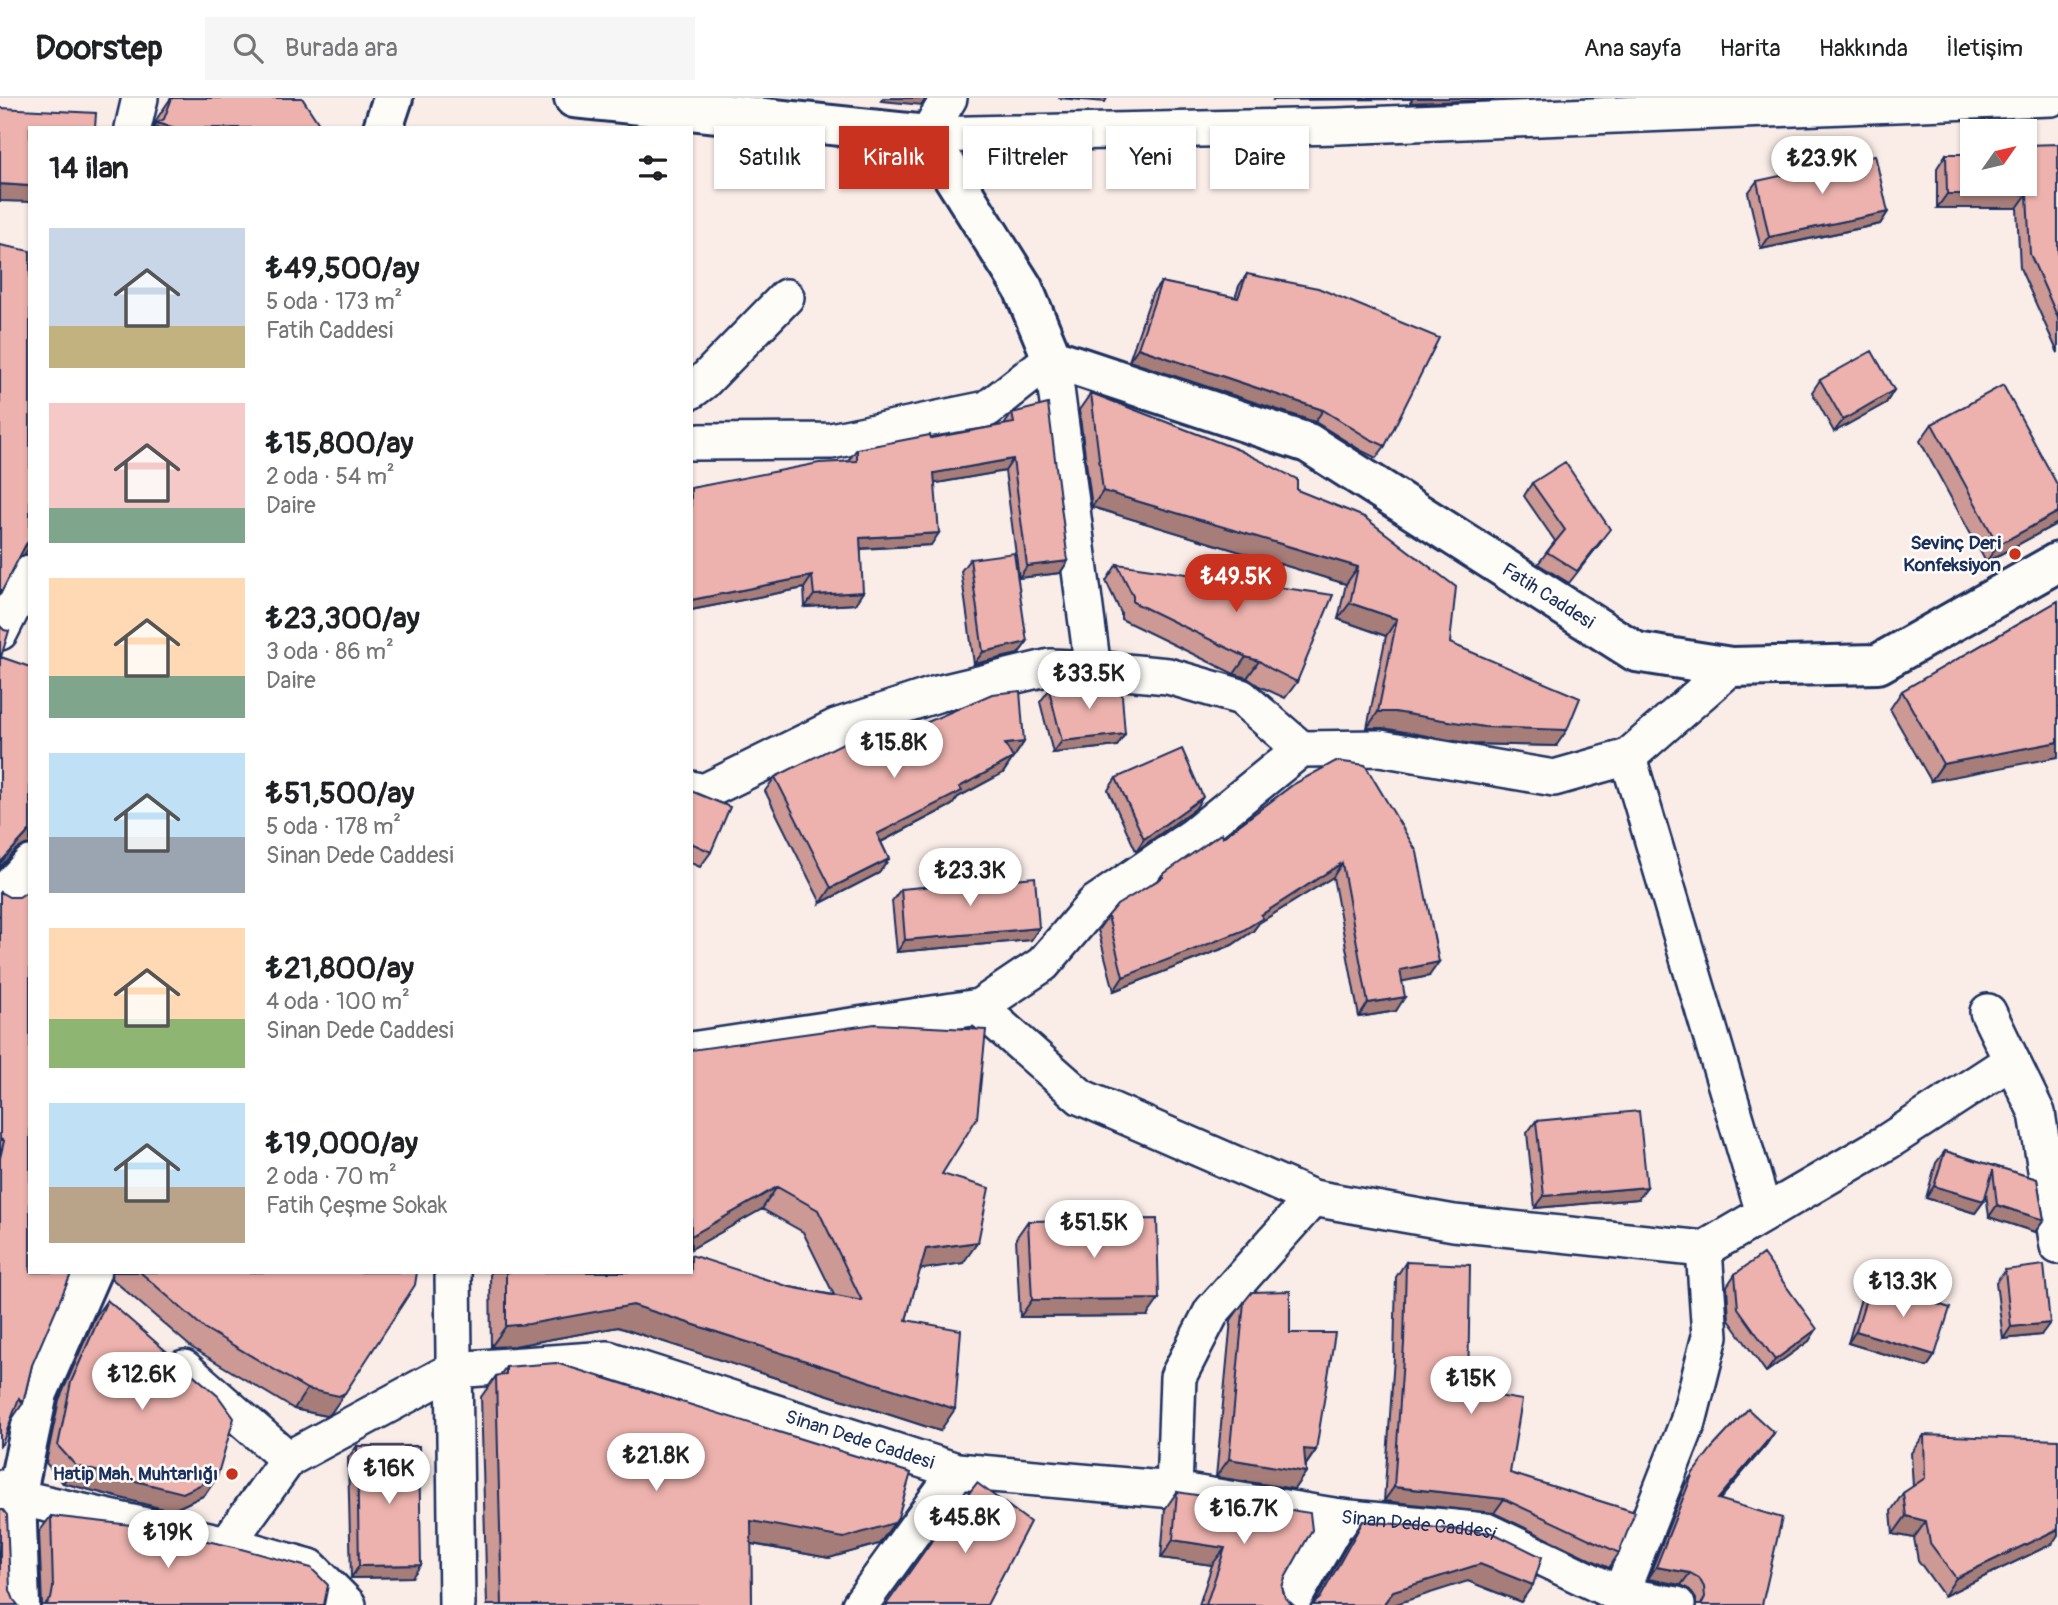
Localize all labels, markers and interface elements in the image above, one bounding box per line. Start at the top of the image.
search box [205,17,695,80]
text: Doorstep [35,28,163,69]
icon: search [229,29,267,67]
text: Burada ara [285,32,398,64]
text: Ana sayfa [1584,34,1681,63]
text: Harita [1719,34,1781,63]
text: Hakkında [1819,34,1908,63]
text: İletişim [1946,34,2023,63]
north arrow [1960,119,2037,196]
map controls [1960,119,2037,196]
chip: Satılık [714,126,825,189]
chip: Kiralık [839,126,949,189]
chip: Filtreler [963,126,1092,189]
chip: Yeni [1106,126,1196,189]
chip: Daire [1210,126,1309,189]
pin: ₺23.9K [1765,136,1879,196]
text: ₺23.9K [1787,144,1857,173]
icon: filters [634,149,672,187]
text: 14 ilan [49,150,129,187]
text: ₺49,500/ay [266,250,419,287]
icon: home [105,256,189,340]
text: 5 oda · 173 m² [266,287,402,316]
text: Fatih Caddesi [266,316,393,345]
text: ₺15,800/ay [266,425,413,462]
icon: home [105,431,189,515]
text: 2 oda · 54 m² [266,462,395,491]
text: Daire [266,491,315,520]
place label: Sevinç Deri Konfeksiyon [1903,531,2002,577]
marker: Sevinç Deri Konfeksiyon [2007,546,2023,562]
pin: ₺49.5K [1179,554,1293,614]
street label: Fatih Caddesi [1497,558,1599,635]
text: ₺49.5K [1201,562,1271,591]
text: ₺23,300/ay [266,600,419,637]
icon: home [105,606,189,690]
text: 3 oda · 86 m² [266,637,394,666]
pin: ₺33.5K [1032,652,1146,711]
text: ₺33.5K [1054,659,1124,688]
text: Daire [266,666,315,695]
pin: ₺15.8K [837,720,951,780]
text: ₺15.8K [861,728,927,757]
text: ₺51,500/ay [266,775,414,812]
icon: home [105,781,189,865]
text: 5 oda · 178 m² [266,812,401,841]
text: Sinan Dede Caddesi [266,841,454,870]
pin: ₺23.3K [913,848,1027,908]
text: ₺23.3K [935,856,1005,885]
text: ₺21,800/ay [266,950,414,987]
icon: home [105,956,189,1040]
text: 4 oda · 100 m² [266,987,410,1016]
text: Sinan Dede Caddesi [266,1016,454,1045]
text: ₺19,000/ay [266,1125,418,1162]
icon: home [105,1131,189,1215]
text: 2 oda · 70 m² [266,1162,397,1191]
text: Fatih Çeşme Sokak [266,1191,447,1220]
pin: ₺51.5K [1037,1200,1151,1260]
text: ₺51.5K [1061,1208,1127,1237]
pin: ₺13.3K [1846,1260,1960,1319]
text: ₺13.3K [1869,1267,1937,1296]
pin: ₺12.6K [85,1352,199,1412]
pin: ₺15K [1430,1356,1512,1416]
text: ₺12.6K [108,1360,176,1389]
text: ₺15K [1446,1364,1496,1393]
street label: Sinan Dede Caddesi [782,1405,937,1475]
pin: ₺21.8K [599,1434,713,1493]
text: ₺21.8K [623,1441,689,1470]
pin: ₺16K [348,1446,430,1506]
text: ₺16K [364,1454,414,1483]
place label: Hatip Mah. Muhtarlığı [53,1462,218,1486]
marker: Hatip Mah. Muhtarlığı [224,1466,240,1482]
pin: ₺16.7K [1187,1486,1301,1546]
text: ₺16.7K [1210,1494,1278,1523]
pin: ₺45.8K [908,1496,1022,1555]
text: ₺45.8K [930,1503,1000,1532]
street label: Sinan Dede Caddesi [1340,1505,1500,1546]
pin: ₺19K [127,1510,209,1570]
text: ₺19K [144,1518,192,1547]

